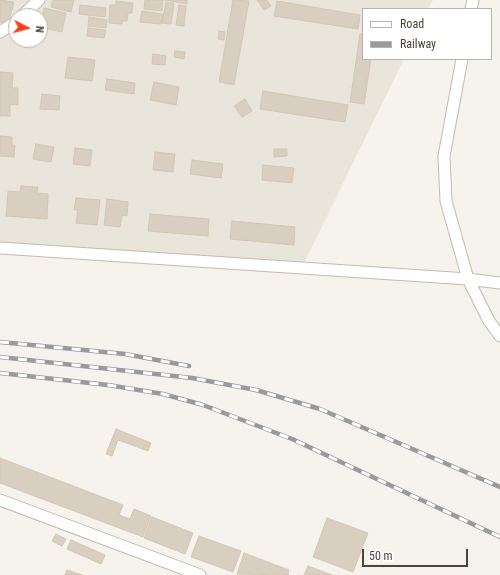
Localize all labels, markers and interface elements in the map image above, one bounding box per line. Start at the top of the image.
north arrow [8,8,48,48]
legend [362,8,492,60]
text: Road [400,17,424,31]
text: N [33,25,46,33]
text: Railway [400,37,436,51]
scale bar [364,541,470,567]
text: 50 m [369,549,393,563]

